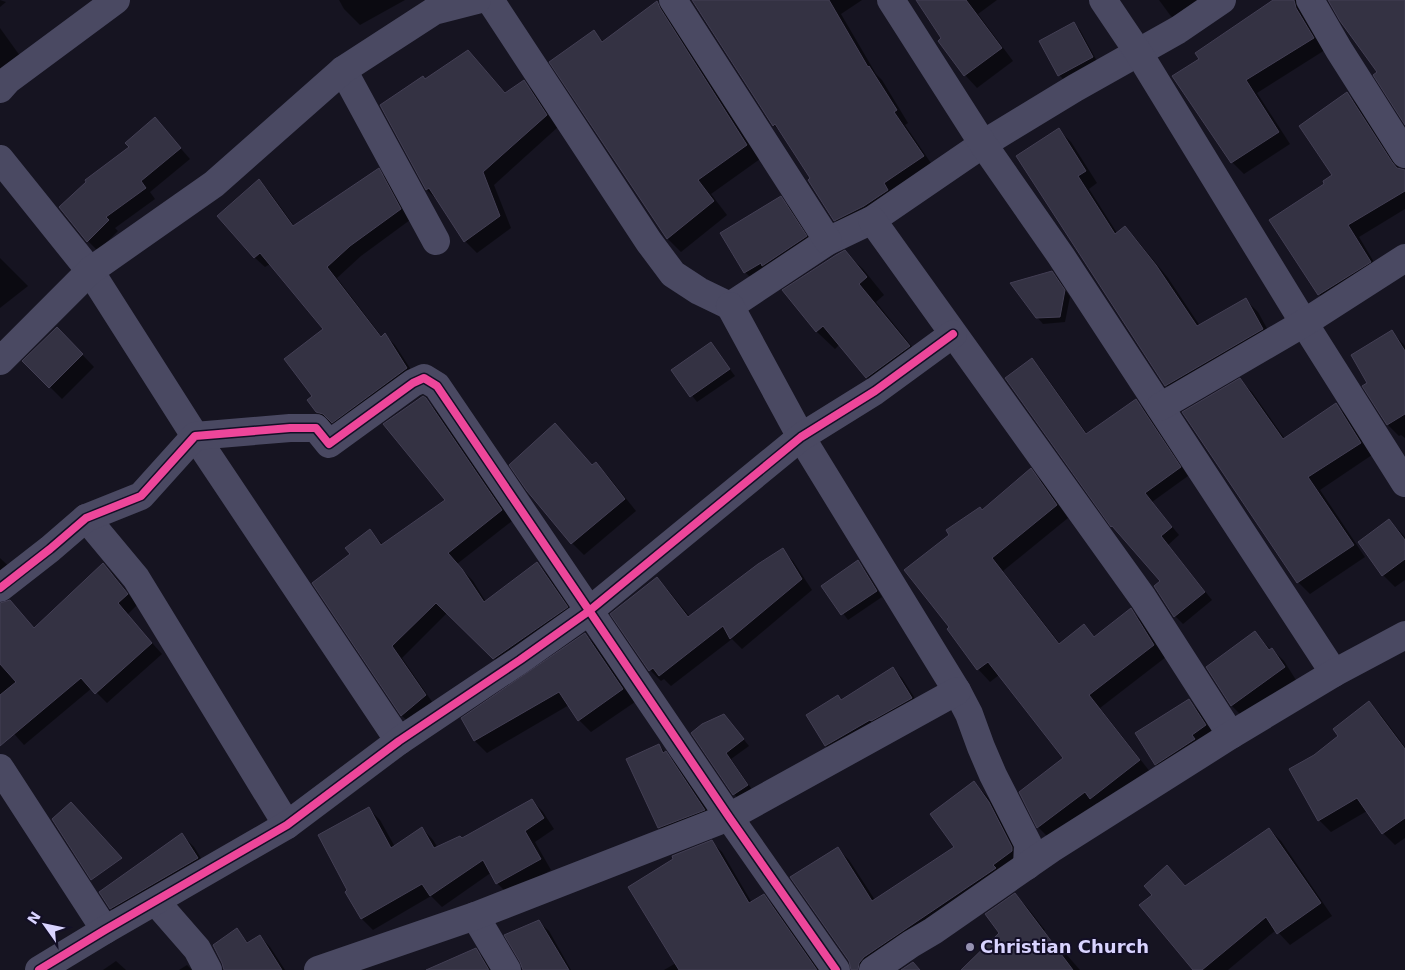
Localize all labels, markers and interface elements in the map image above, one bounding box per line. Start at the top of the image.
north arrow [20,900,70,950]
text: N [24,909,44,927]
place label: Christian Church [980,936,1149,957]
marker: Christian Church [964,941,976,953]

